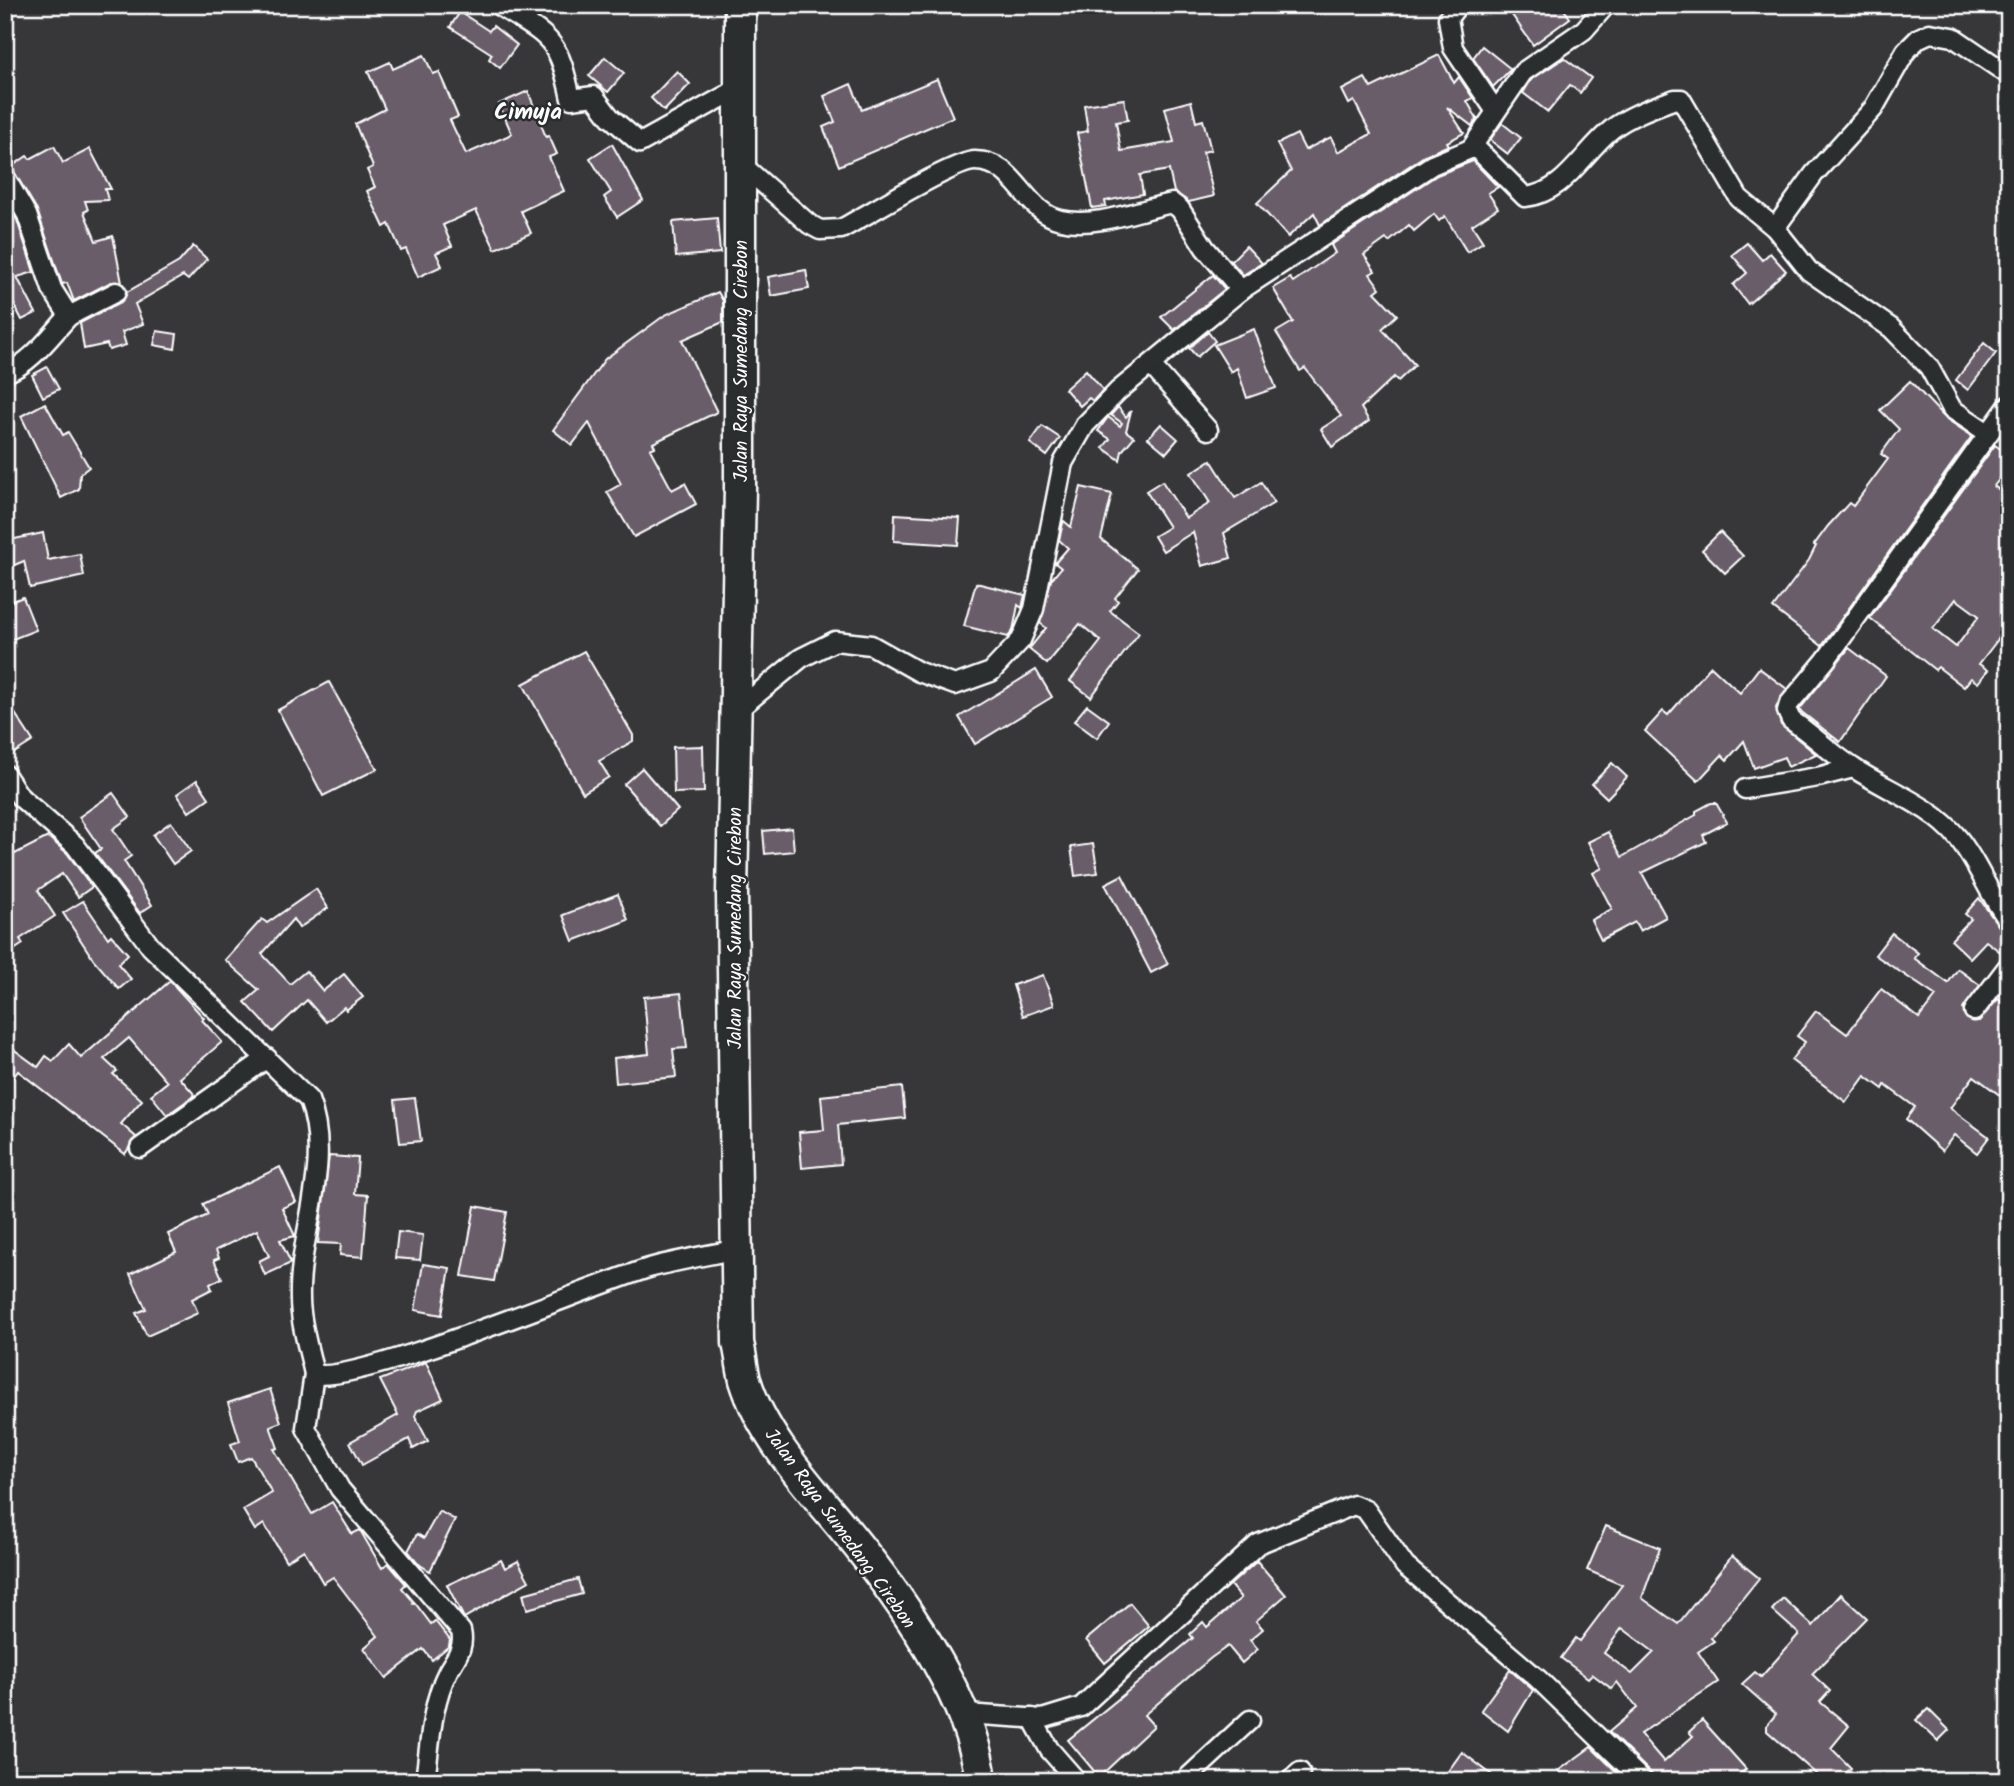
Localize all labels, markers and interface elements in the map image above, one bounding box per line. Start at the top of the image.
district label: Cimuja [494,95,562,131]
street label: Jalan Raya Sumedang Cirebon [727,240,757,482]
street label: Jalan Raya Sumedang Cirebon [721,807,751,1049]
street label: Jalan Raya Sumedang Cirebon [756,1422,923,1636]

